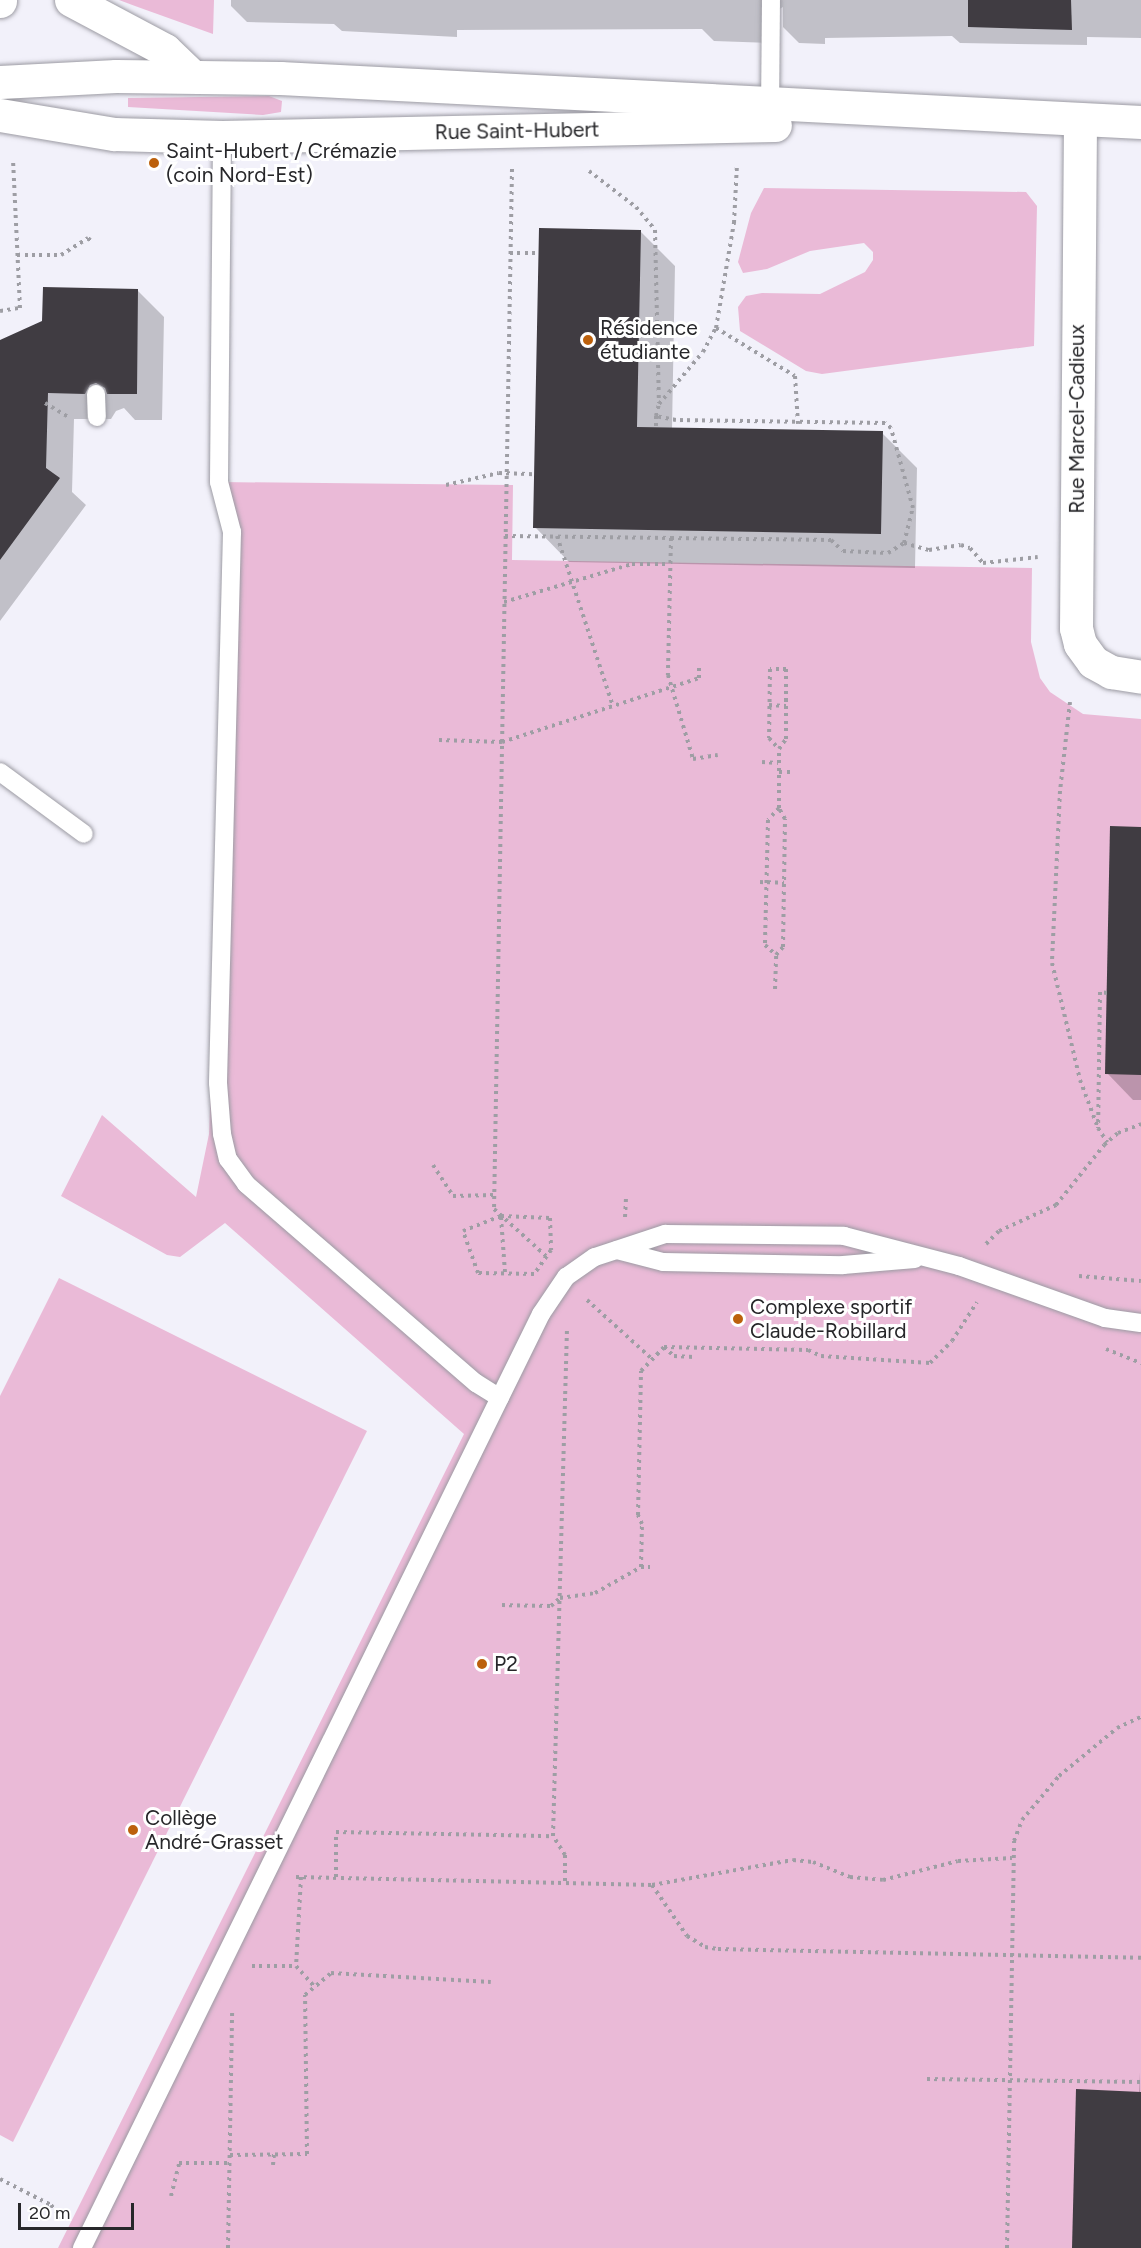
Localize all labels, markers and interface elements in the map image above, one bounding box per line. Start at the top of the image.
street label: Rue Saint-Hubert [434,117,600,145]
place label: Saint-Hubert / Crémazie (coin Nord-Est) [166,138,397,188]
marker: Saint-Hubert / Crémazie (coin Nord-Est) [147,156,161,170]
place label: Résidence étudiante [600,315,698,365]
street label: Rue Marcel-Cadieux [1064,324,1090,514]
marker: Résidence étudiante [581,333,595,347]
place label: Complexe sportif Claude-Robillard [750,1294,912,1344]
marker: Complexe sportif Claude-Robillard [731,1312,745,1326]
place label: P2 [494,1651,518,1677]
marker: P2 [475,1657,489,1671]
place label: Collège André-Grasset [145,1805,283,1855]
marker: Collège André-Grasset [126,1823,140,1837]
scale bar [21,2191,136,2229]
text: 20 m [29,2202,70,2224]

